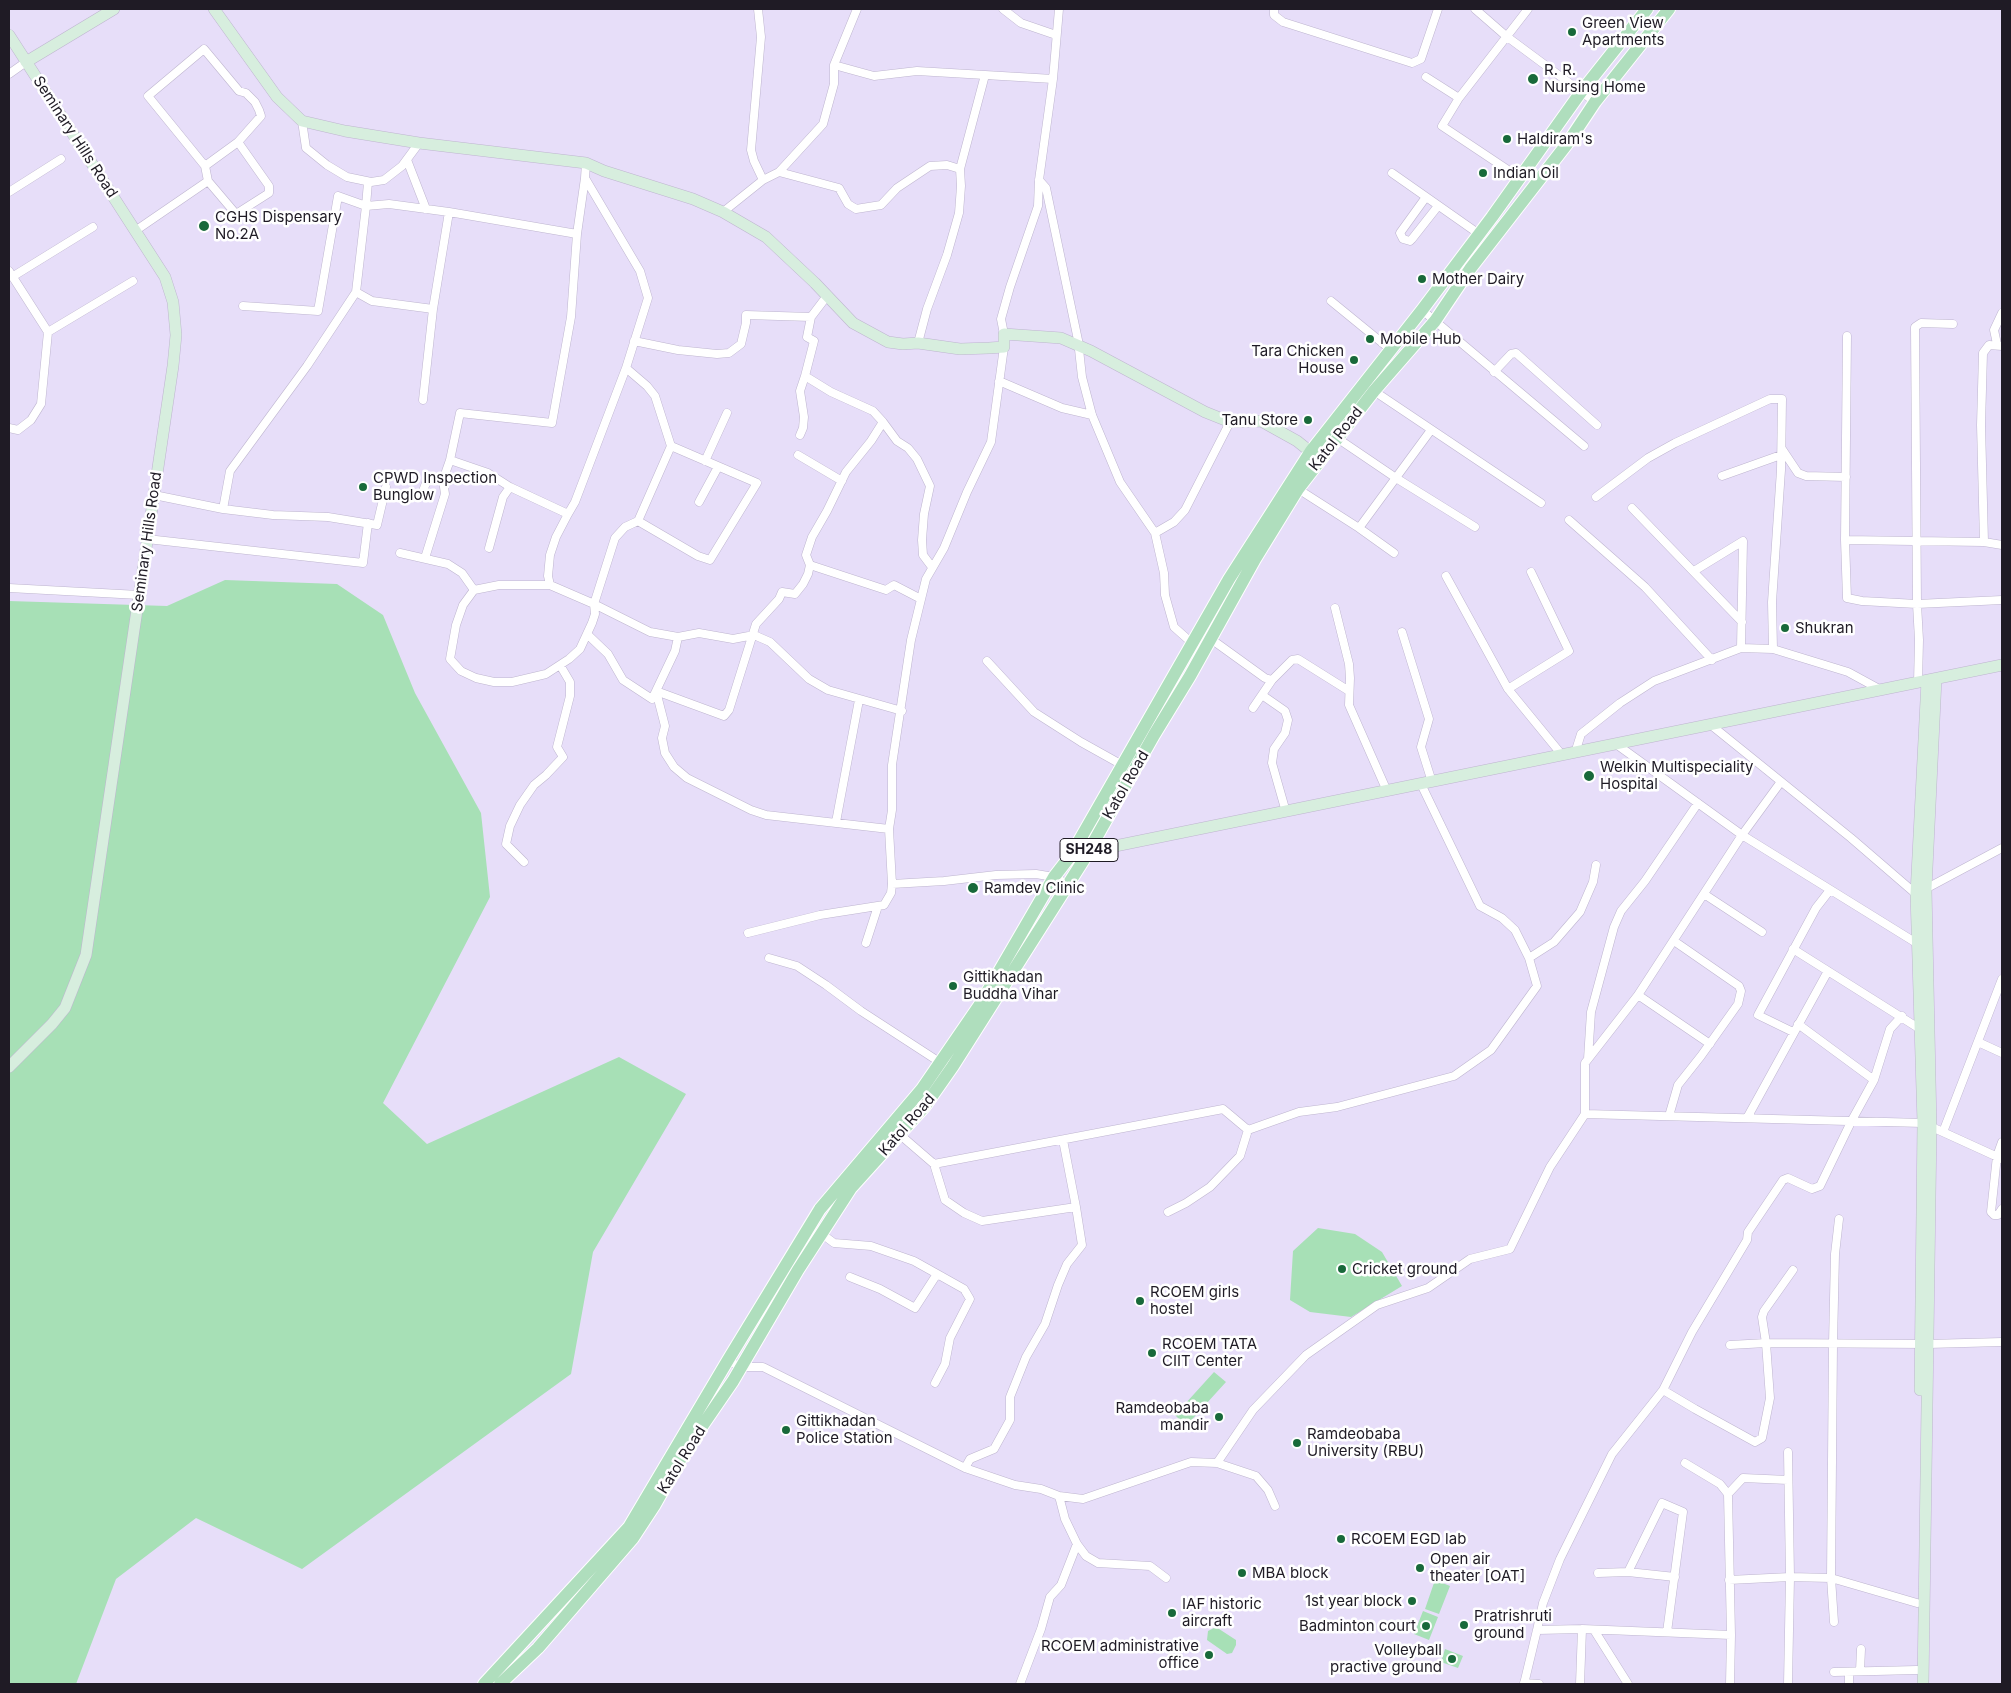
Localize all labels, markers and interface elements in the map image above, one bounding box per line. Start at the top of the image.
place label: Green View Apartments [1582,14,1664,49]
marker: Green View Apartments [1566,26,1578,38]
place label: R. R. Nursing Home [1544,61,1646,96]
marker: R. R. Nursing Home [1526,72,1540,86]
street label: Seminary Hills Road [29,73,121,201]
place label: Haldiram's [1517,130,1593,148]
marker: Haldiram's [1501,133,1513,145]
place label: Indian Oil [1493,164,1559,182]
marker: Indian Oil [1477,167,1489,179]
place label: CGHS Dispensary No.2A [215,208,342,243]
marker: CGHS Dispensary No.2A [197,219,211,233]
place label: Mother Dairy [1432,270,1524,288]
marker: Mother Dairy [1416,273,1428,285]
place label: Mobile Hub [1380,330,1461,348]
marker: Mobile Hub [1364,333,1376,345]
place label: Tara Chicken House [1251,342,1344,377]
marker: Tara Chicken House [1348,354,1360,366]
street label: Katol Road [1305,403,1367,475]
place label: Tanu Store [1222,411,1298,429]
marker: Tanu Store [1302,414,1314,426]
place label: CPWD Inspection Bunglow [373,469,497,504]
street label: Seminary Hills Road [128,471,166,613]
marker: CPWD Inspection Bunglow [357,481,369,493]
place label: Shukran [1795,619,1854,637]
marker: Shukran [1779,622,1791,634]
street label: Katol Road [1099,747,1153,823]
place label: Welkin Multispeciality Hospital [1600,758,1754,793]
marker: Welkin Multispeciality Hospital [1582,769,1596,783]
road number: SH248 [1060,838,1118,862]
place label: Ramdev Clinic [984,879,1085,897]
marker: Ramdev Clinic [966,881,980,895]
place label: Gittikhadan Buddha Vihar [963,968,1058,1003]
marker: Gittikhadan Buddha Vihar [947,980,959,992]
street label: Katol Road [875,1090,939,1160]
place label: Cricket ground [1352,1260,1457,1278]
marker: Cricket ground [1336,1263,1348,1275]
place label: RCOEM girls hostel [1150,1283,1239,1318]
marker: RCOEM girls hostel [1134,1295,1146,1307]
place label: RCOEM TATA CIIT Center [1162,1335,1257,1370]
marker: RCOEM TATA CIIT Center [1146,1347,1158,1359]
place label: Ramdeobaba mandir [1115,1399,1209,1434]
marker: Ramdeobaba mandir [1213,1411,1225,1423]
place label: Gittikhadan Police Station [796,1412,893,1447]
street label: Katol Road [654,1423,710,1497]
marker: Gittikhadan Police Station [780,1424,792,1436]
place label: Ramdeobaba University (RBU) [1307,1425,1424,1460]
marker: Ramdeobaba University (RBU) [1291,1437,1303,1449]
place label: RCOEM EGD lab [1351,1530,1466,1548]
marker: RCOEM EGD lab [1335,1533,1347,1545]
place label: Open air theater [OAT] [1430,1550,1525,1585]
marker: Open air theater [OAT] [1414,1562,1426,1574]
place label: MBA block [1252,1564,1329,1582]
marker: MBA block [1236,1567,1248,1579]
place label: 1st year block [1305,1592,1402,1610]
place label: IAF historic aircraft [1182,1595,1262,1630]
marker: 1st year block [1406,1595,1418,1607]
marker: IAF historic aircraft [1166,1607,1178,1619]
place label: Pratrishruti ground [1474,1607,1552,1642]
place label: Badminton court [1299,1617,1416,1635]
marker: Pratrishruti ground [1458,1619,1470,1631]
marker: Badminton court [1420,1620,1432,1632]
place label: RCOEM administrative office [1041,1637,1199,1672]
place label: Volleyball practive ground [1330,1641,1442,1676]
marker: RCOEM administrative office [1203,1649,1215,1661]
marker: Volleyball practive ground [1446,1653,1458,1665]

